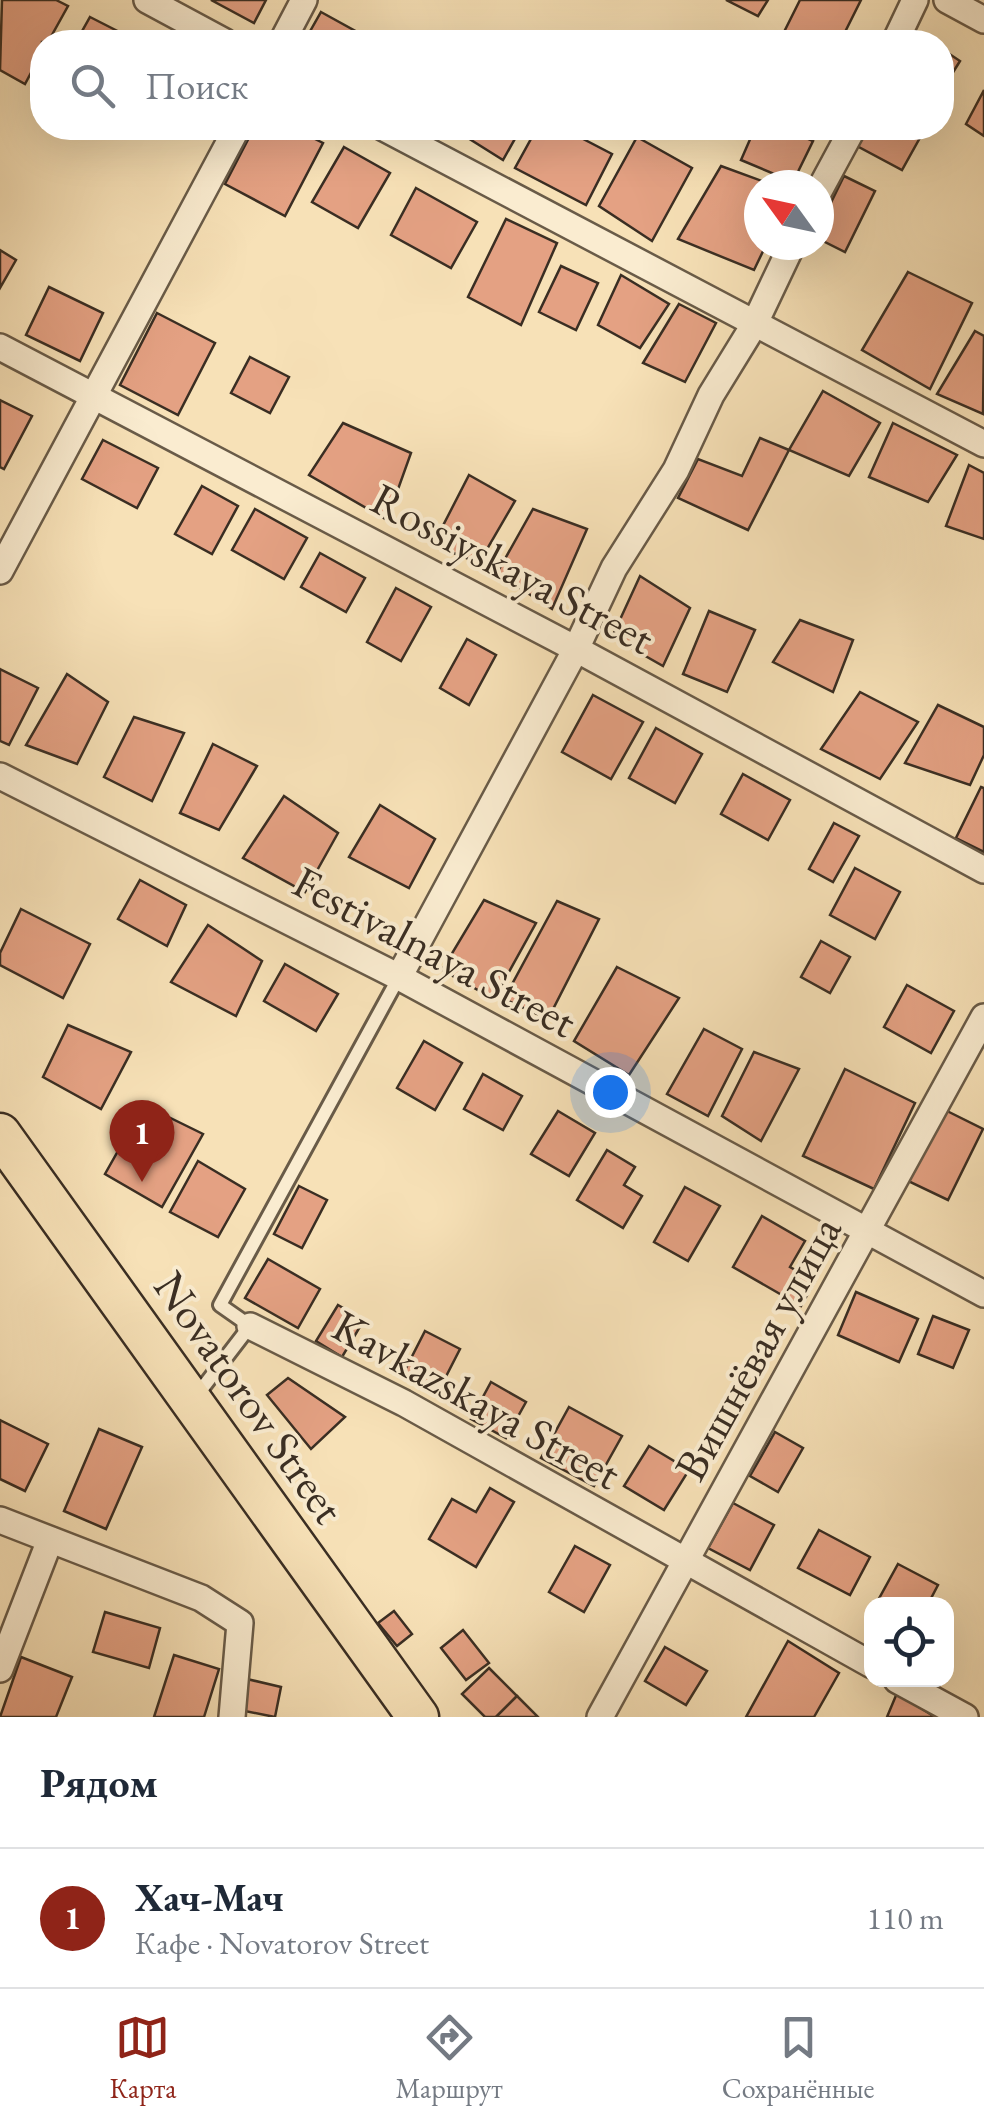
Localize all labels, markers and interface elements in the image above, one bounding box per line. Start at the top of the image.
search box [30,30,954,140]
icon: search [65,58,120,113]
text: Поиск [145,61,248,110]
north arrow [744,170,834,260]
street label: Rossiyskaya Street [362,469,664,667]
street label: Festivalnaya Street [283,852,587,1050]
your location [585,1067,636,1118]
pin: 1 [110,1100,174,1182]
street label: Вишнёвая улица [660,1206,854,1490]
street label: Novatorov Street [142,1260,358,1534]
street label: Kavkazskaya Street [323,1296,631,1502]
map controls [864,1597,954,1687]
button: locate [864,1597,954,1687]
text: Рядом [40,1755,158,1810]
text: Хач-Мач [135,1873,284,1922]
text: 1 [64,1897,81,1939]
text: 110 m [867,1897,944,1939]
text: Кафе · Novatorov Street [135,1922,429,1964]
tab: Карта [110,2010,176,2106]
tab: Маршрут [395,2010,503,2106]
tab: Сохранённые [722,2010,874,2106]

